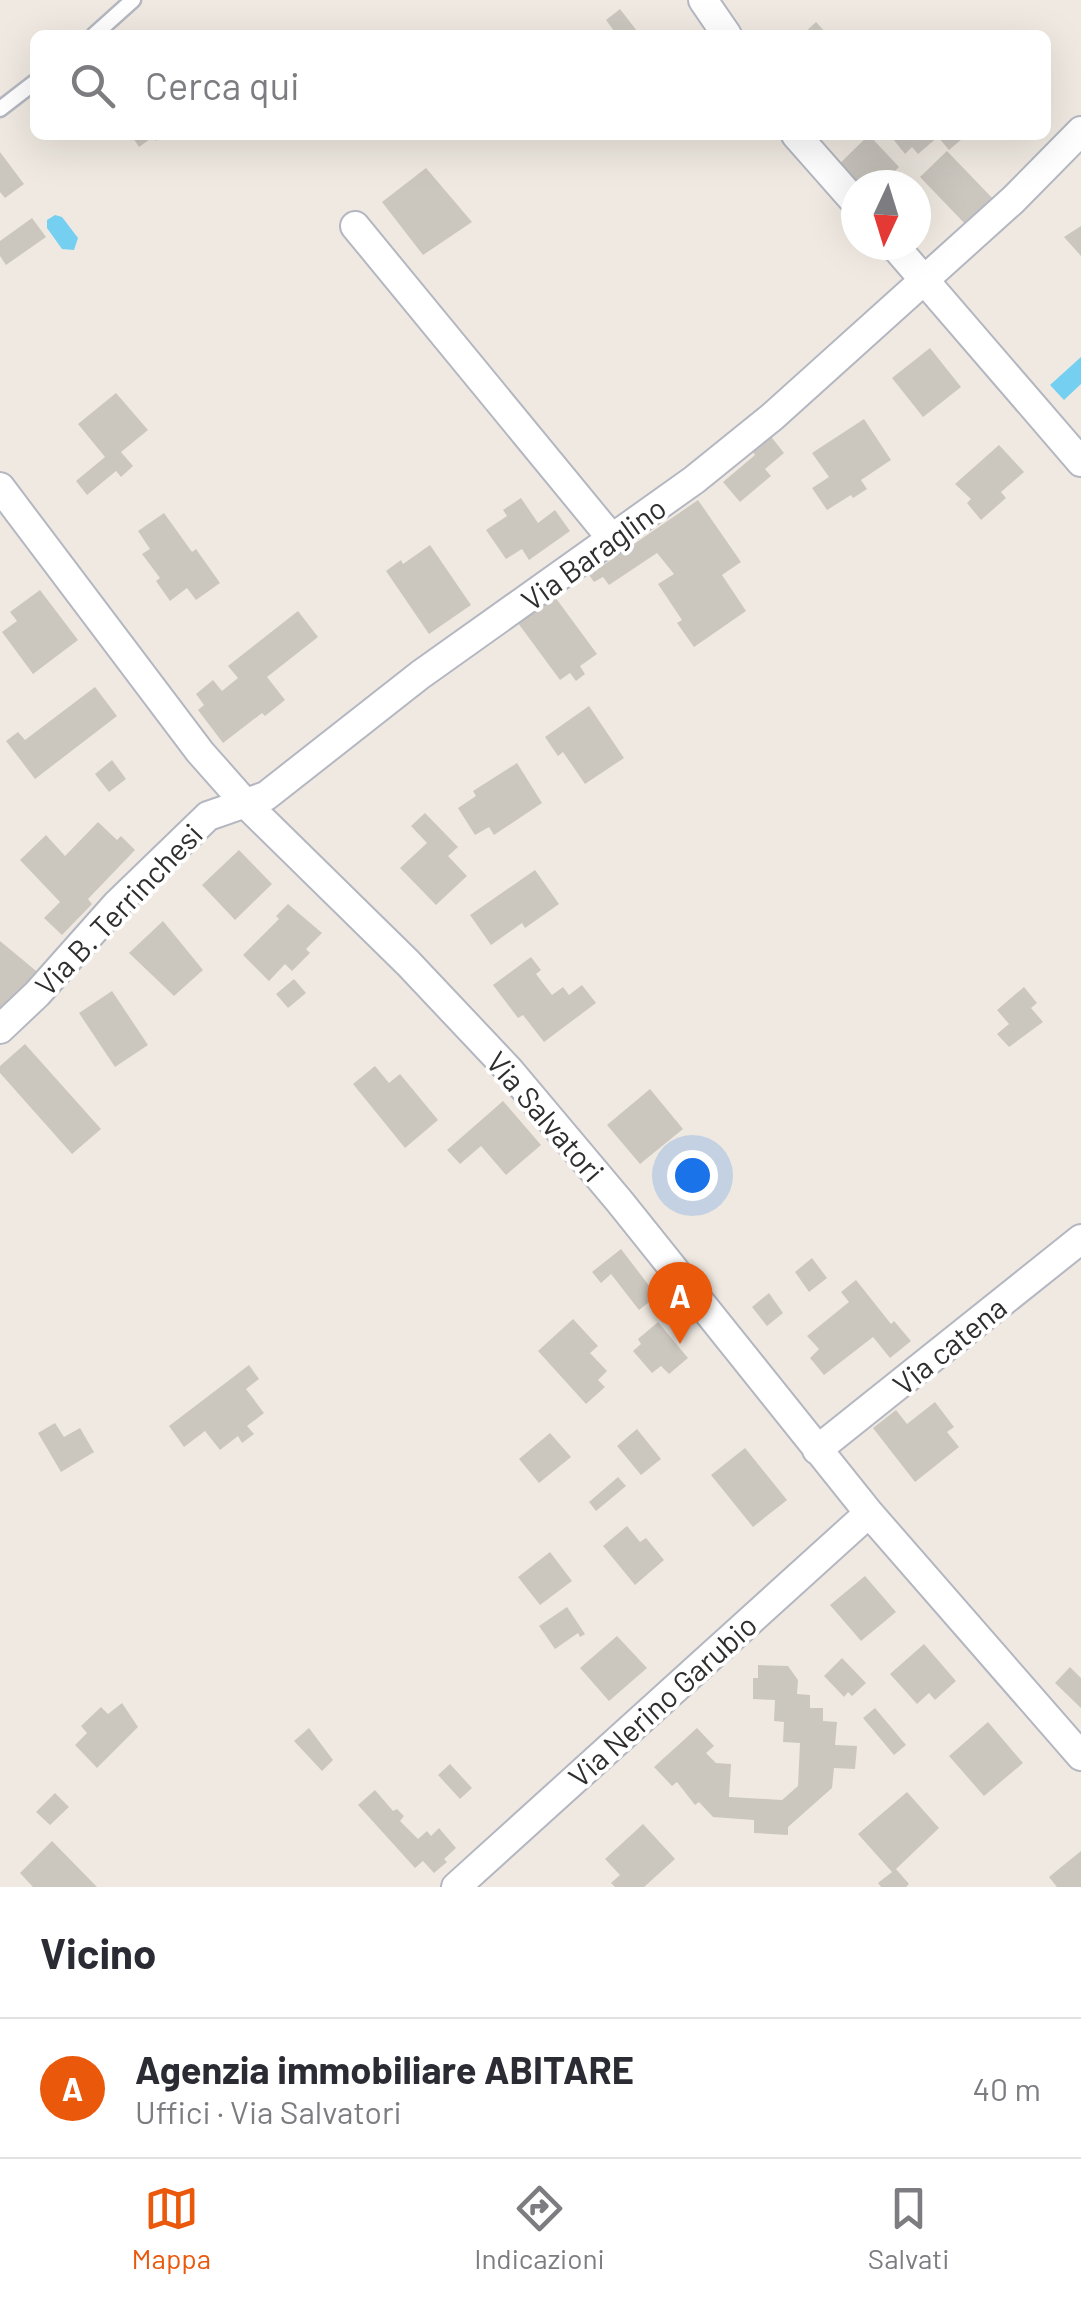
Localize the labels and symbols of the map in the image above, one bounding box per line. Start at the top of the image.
north arrow [841,170,931,260]
street label: Via Baraglino [514,489,672,617]
street label: Via B. Terrinchesi [27,816,209,1002]
street label: Via Salvatori [480,1043,612,1189]
your location [667,1150,718,1201]
pin: A [648,1262,712,1344]
street label: Via catena [885,1288,1013,1402]
street label: Via Nerino Garubio [561,1606,763,1794]

